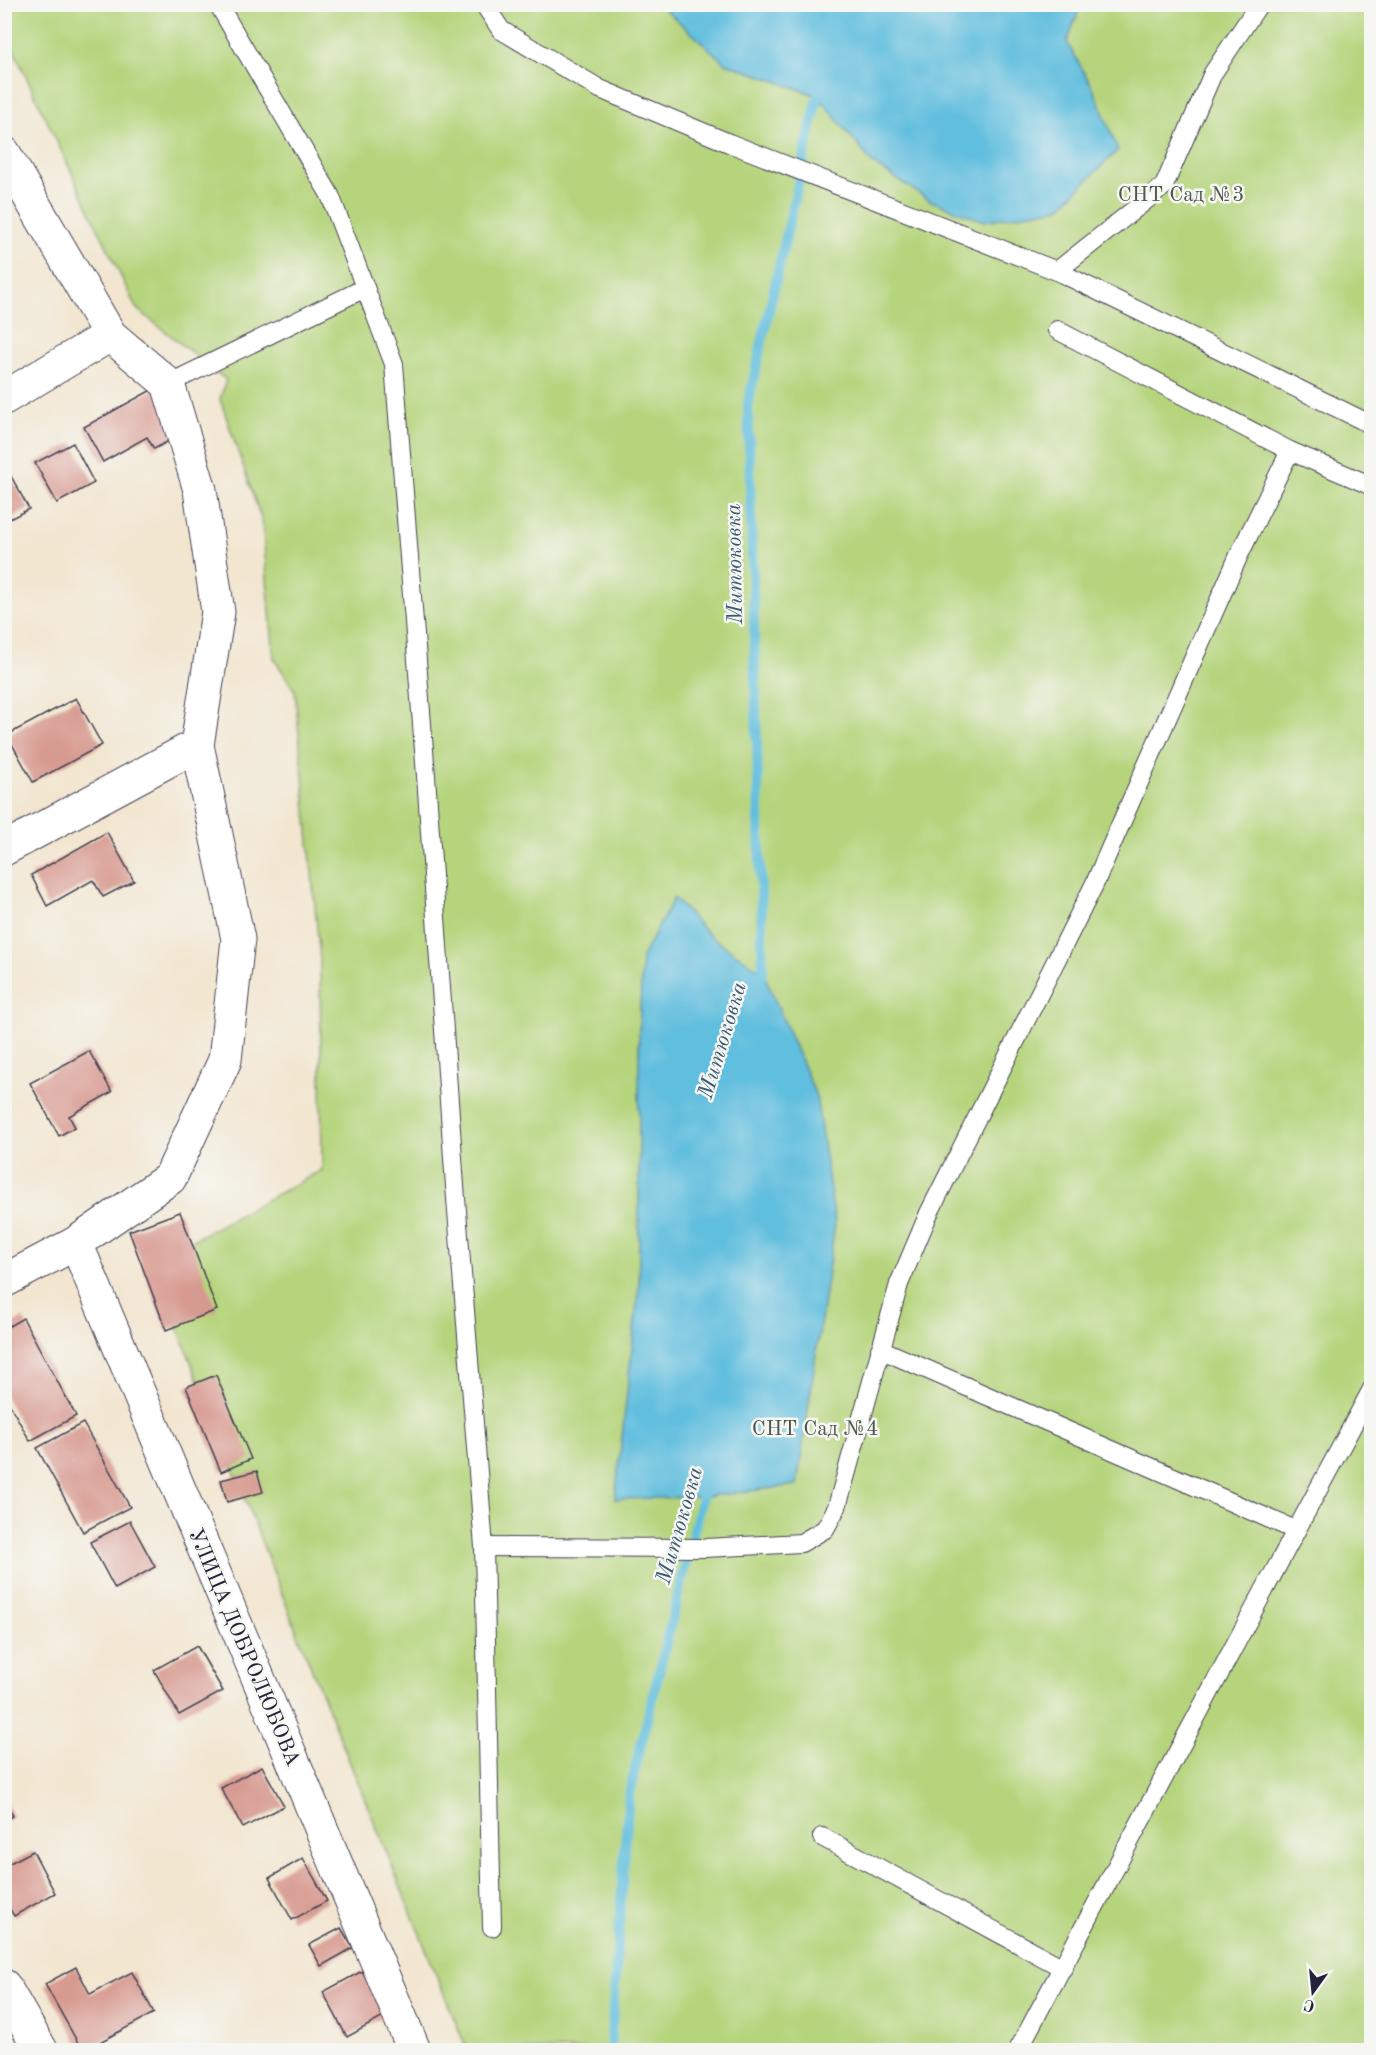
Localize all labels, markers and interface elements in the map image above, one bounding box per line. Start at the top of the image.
park label: СНТ Сад №3 [1118,185,1244,206]
water label: Митюковка [723,503,747,626]
water label: Митюковка [694,979,751,1103]
park label: СНТ Сад №4 [752,1419,878,1440]
water label: Митюковка [652,1464,707,1588]
street label: УЛИЦА ДОБРОЛЮБОВА [184,1526,303,1769]
north arrow [1283,1962,1343,2022]
text: С [1302,1995,1317,2014]

